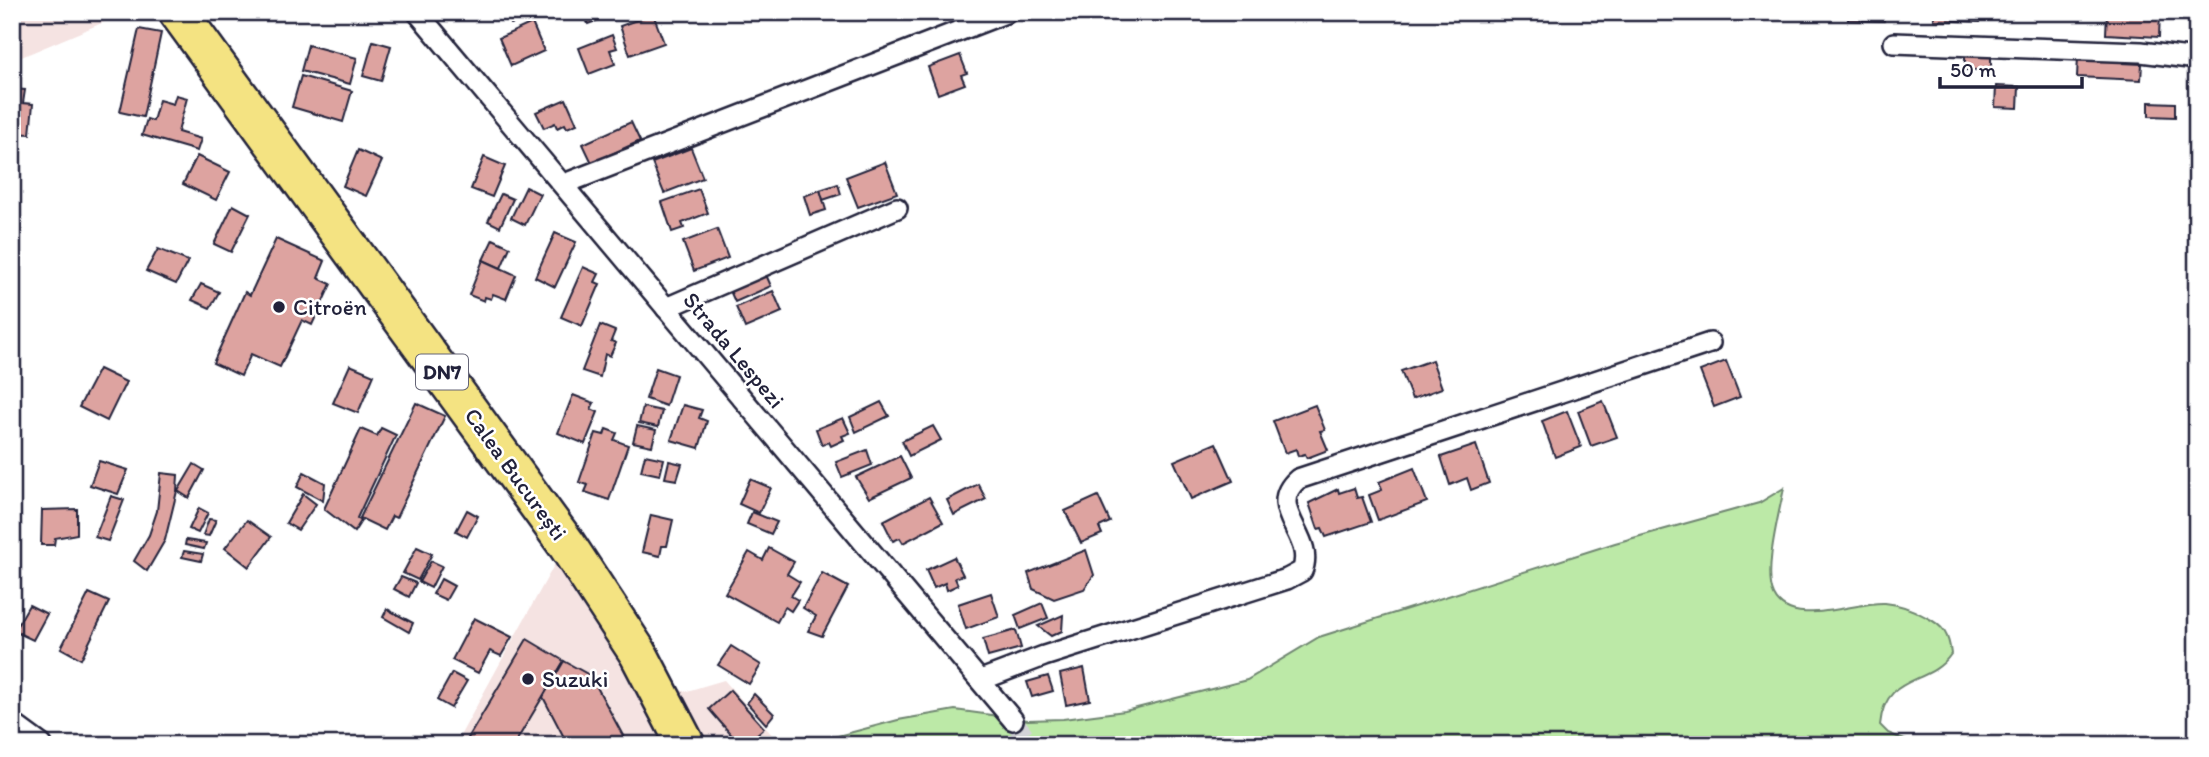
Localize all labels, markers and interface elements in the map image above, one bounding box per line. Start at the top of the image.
scale bar [1940,46,2081,90]
text: 50 m [1950,57,1997,82]
street label: Strada Lespezi [677,286,791,414]
place label: Citroën [293,293,367,321]
marker: Citroën [271,299,287,315]
road number: DN7 [416,354,468,390]
street label: Calea București [459,402,573,546]
place label: Suzuki [542,665,608,693]
marker: Suzuki [520,671,536,687]

